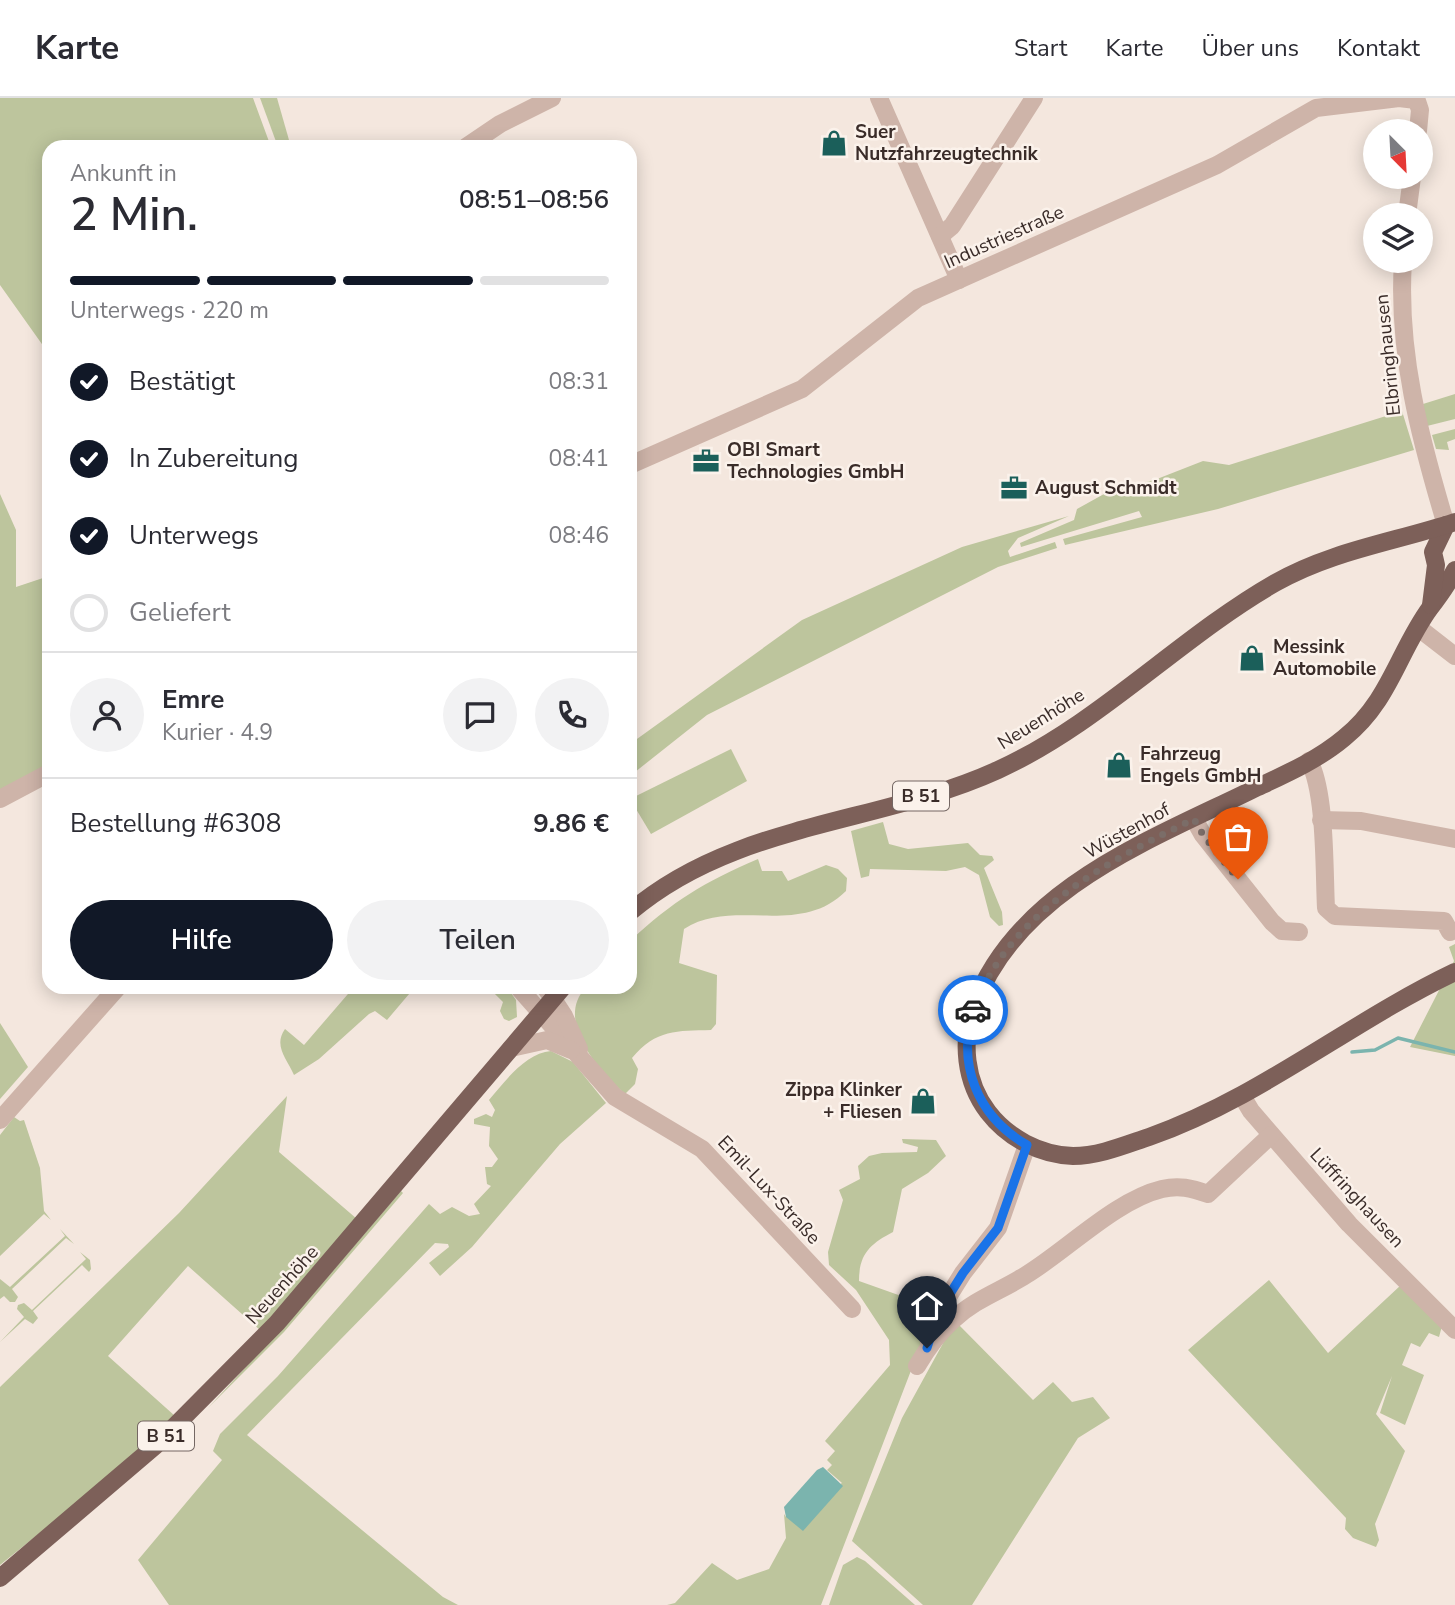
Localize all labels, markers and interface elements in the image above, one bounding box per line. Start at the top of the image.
text: Karte [35,26,119,71]
text: Start [1014,32,1067,64]
text: Karte [1105,32,1163,64]
text: Über uns [1201,32,1299,64]
text: Kontakt [1337,32,1420,64]
place label: Suer Nutzfahrzeugtechnik [855,119,1039,167]
north arrow [1363,119,1433,189]
map controls [1363,119,1433,273]
shop icon: Suer Nutzfahrzeugtechnik [819,128,849,158]
text: Ankunft in [70,158,177,189]
text: 08:51–08:56 [459,182,609,217]
text: 2 Min. [70,183,198,246]
street label: Industriestraße [940,199,1068,275]
button: layers [1363,203,1433,273]
street label: Elbringhausen [1369,293,1407,417]
text: Unterwegs · 220 m [70,295,269,326]
icon: check [70,363,108,401]
text: Bestätigt [129,364,235,399]
text: 08:31 [549,366,609,397]
place label: OBI Smart Technologies GmbH [727,437,904,485]
icon: check [70,440,108,478]
text: In Zubereitung [129,441,298,476]
text: 08:41 [549,443,609,474]
office icon: OBI Smart Technologies GmbH [691,446,721,476]
office icon: August Schmidt [999,473,1029,503]
place label: August Schmidt [1035,475,1177,501]
icon: check [70,517,108,555]
text: Unterwegs [129,518,259,553]
text: 08:46 [549,520,609,551]
text: Geliefert [129,595,230,630]
place label: Messink Automobile [1273,634,1376,682]
shop icon: Messink Automobile [1237,643,1267,673]
button: person [70,678,144,752]
button: chat [443,678,517,752]
button: phone [535,678,609,752]
text: Emre [162,682,224,717]
street label: Neuenhöhe [993,682,1089,756]
text: Kurier · 4.9 [162,717,273,748]
place label: Fahrzeug Engels GmbH [1140,741,1261,789]
shop icon: Fahrzeug Engels GmbH [1104,750,1134,780]
road number: B 51 [893,782,949,810]
street label: Wüstenhof [1079,796,1175,865]
text: Bestellung #6308 [70,806,281,841]
text: 9.86 € [533,806,609,841]
pin [1208,807,1268,879]
icon: bag [1219,818,1257,856]
button: Hilfe [70,900,333,980]
button: Teilen [347,900,609,980]
courier [938,975,1008,1045]
icon: car [954,991,992,1029]
place label: Zippa Klinker + Fliesen [785,1077,903,1125]
shop icon: Zippa Klinker + Fliesen [908,1086,938,1116]
street label: Emil-Lux-Straße [712,1130,826,1250]
street label: Lüffringhausen [1304,1142,1410,1254]
street label: Neuenhöhe [240,1240,324,1330]
pin [897,1276,957,1348]
icon: home [908,1287,946,1325]
road number: B 51 [138,1422,194,1450]

